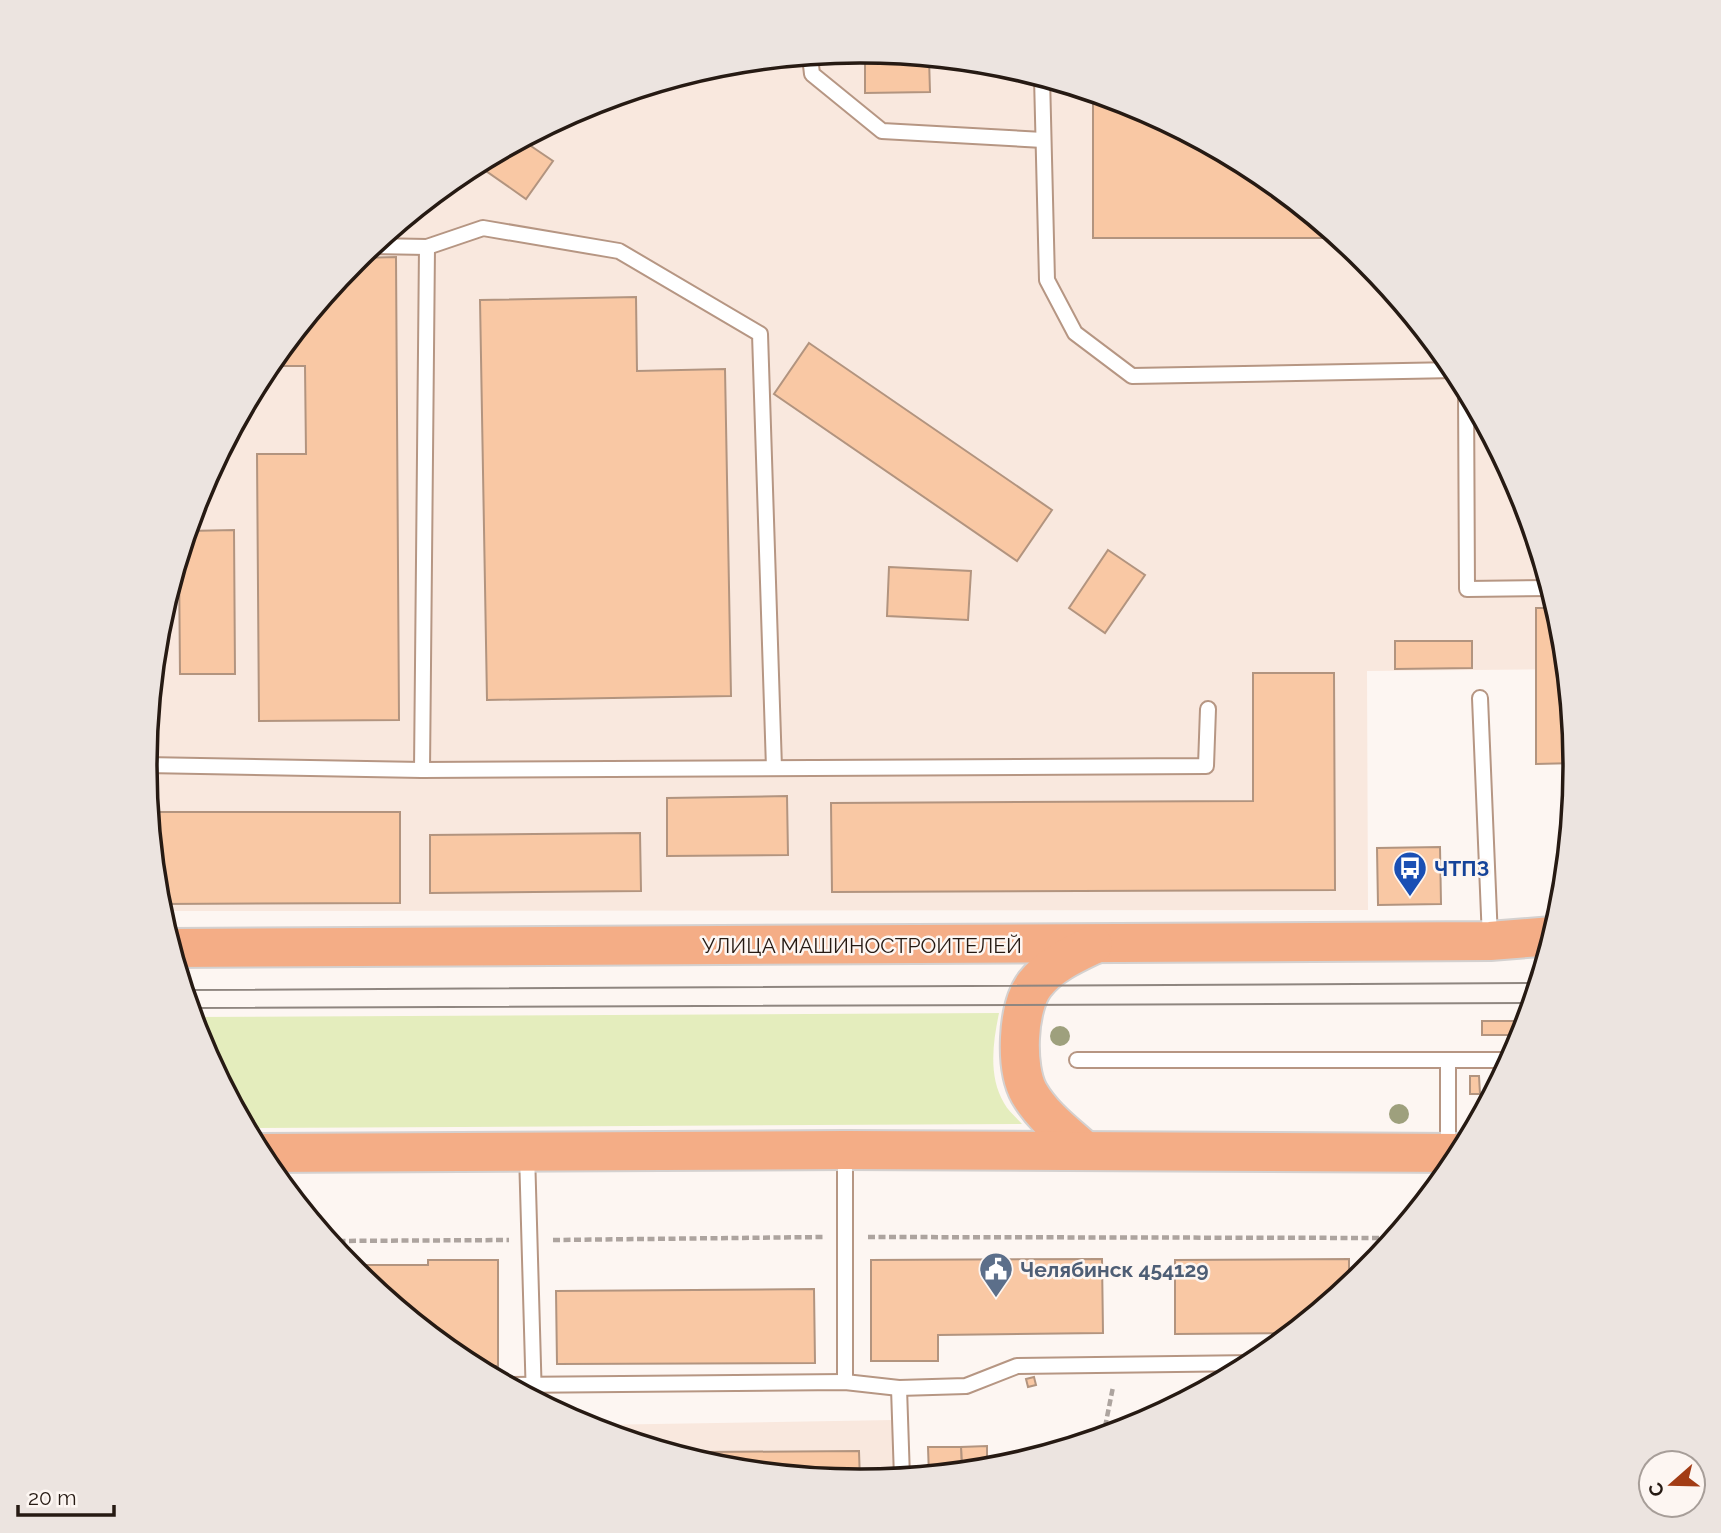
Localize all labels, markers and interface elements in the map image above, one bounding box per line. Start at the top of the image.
bus stop icon: ЧТПЗ [1391,849,1429,898]
place label: ЧТПЗ [1434,856,1489,881]
street label: УЛИЦА МАШИНОСТРОИТЕЛЕЙ [702,933,1022,958]
public building icon: Челябинск 454129 [977,1250,1015,1299]
place label: Челябинск 454129 [1020,1257,1209,1282]
north arrow [1637,1449,1707,1519]
scale bar [18,1474,114,1518]
text: С [1643,1480,1669,1500]
text: 20 m [28,1485,76,1510]

